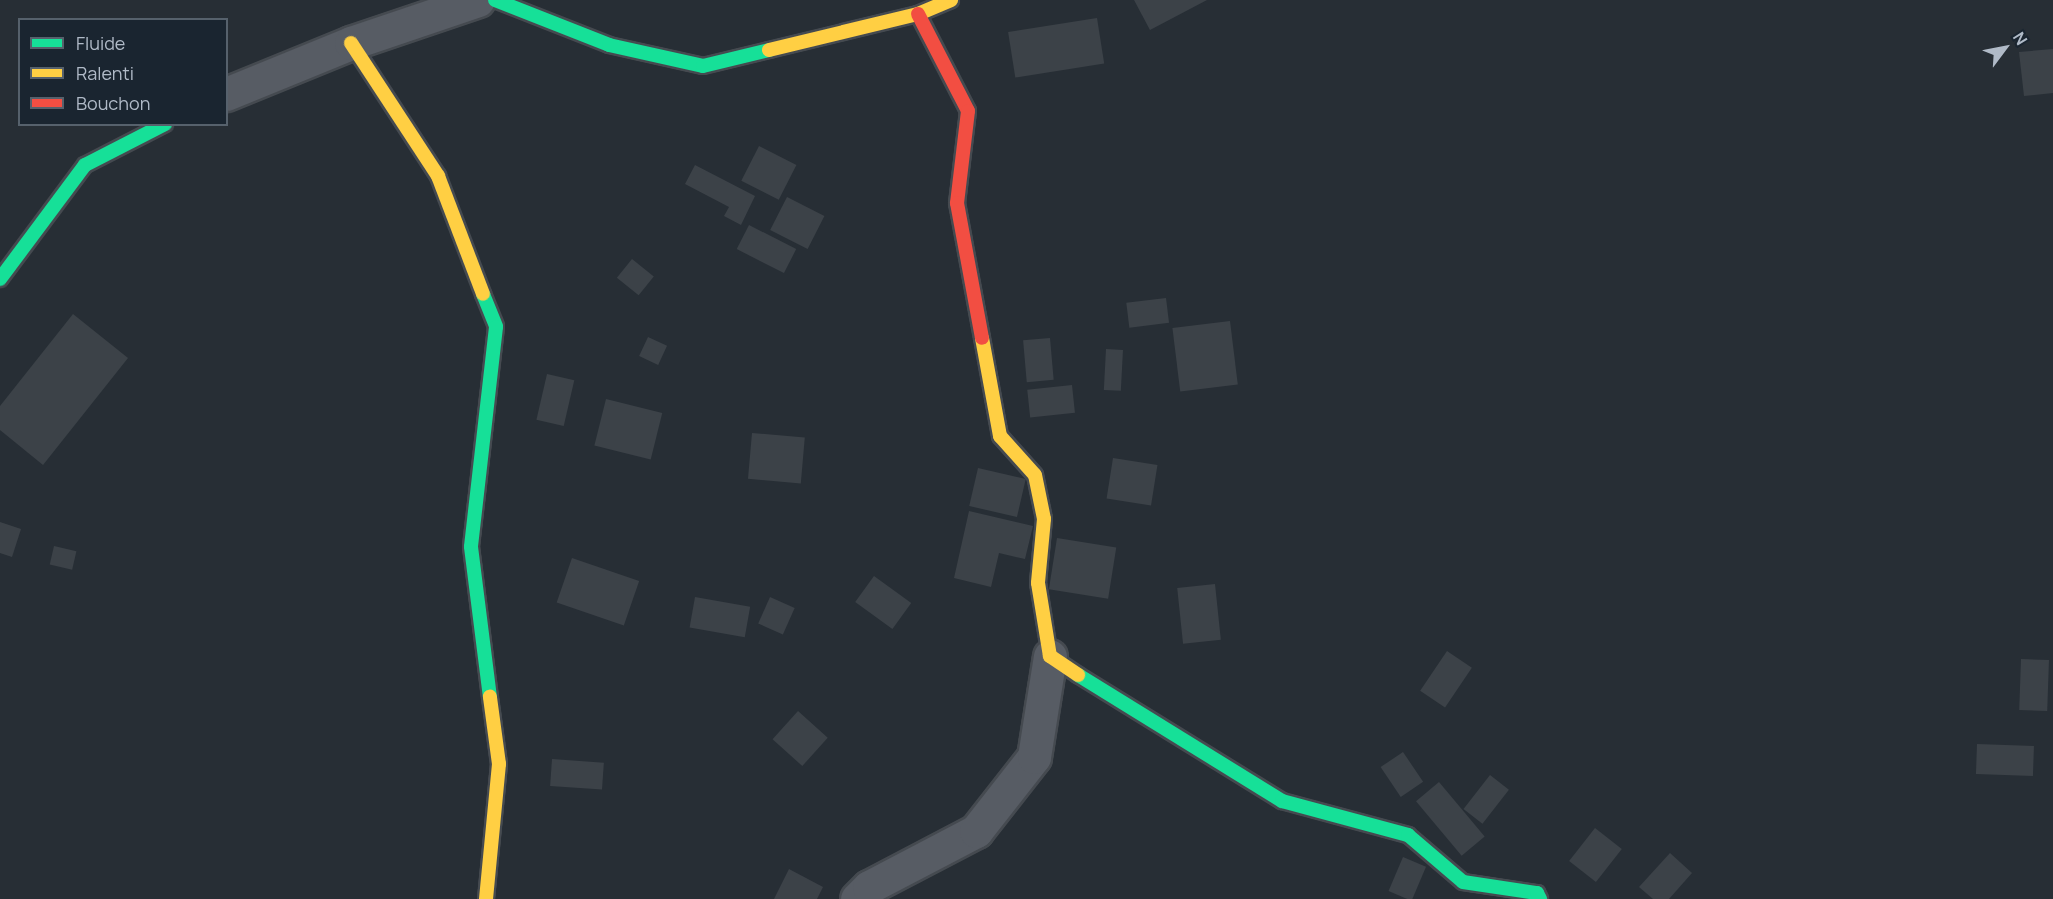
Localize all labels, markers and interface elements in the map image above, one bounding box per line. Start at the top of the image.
legend [18,18,228,126]
north arrow [1975,18,2035,78]
text: N [2008,28,2033,49]
text: Fluide [76,31,125,55]
text: Ralenti [76,61,134,85]
text: Bouchon [76,91,150,115]

